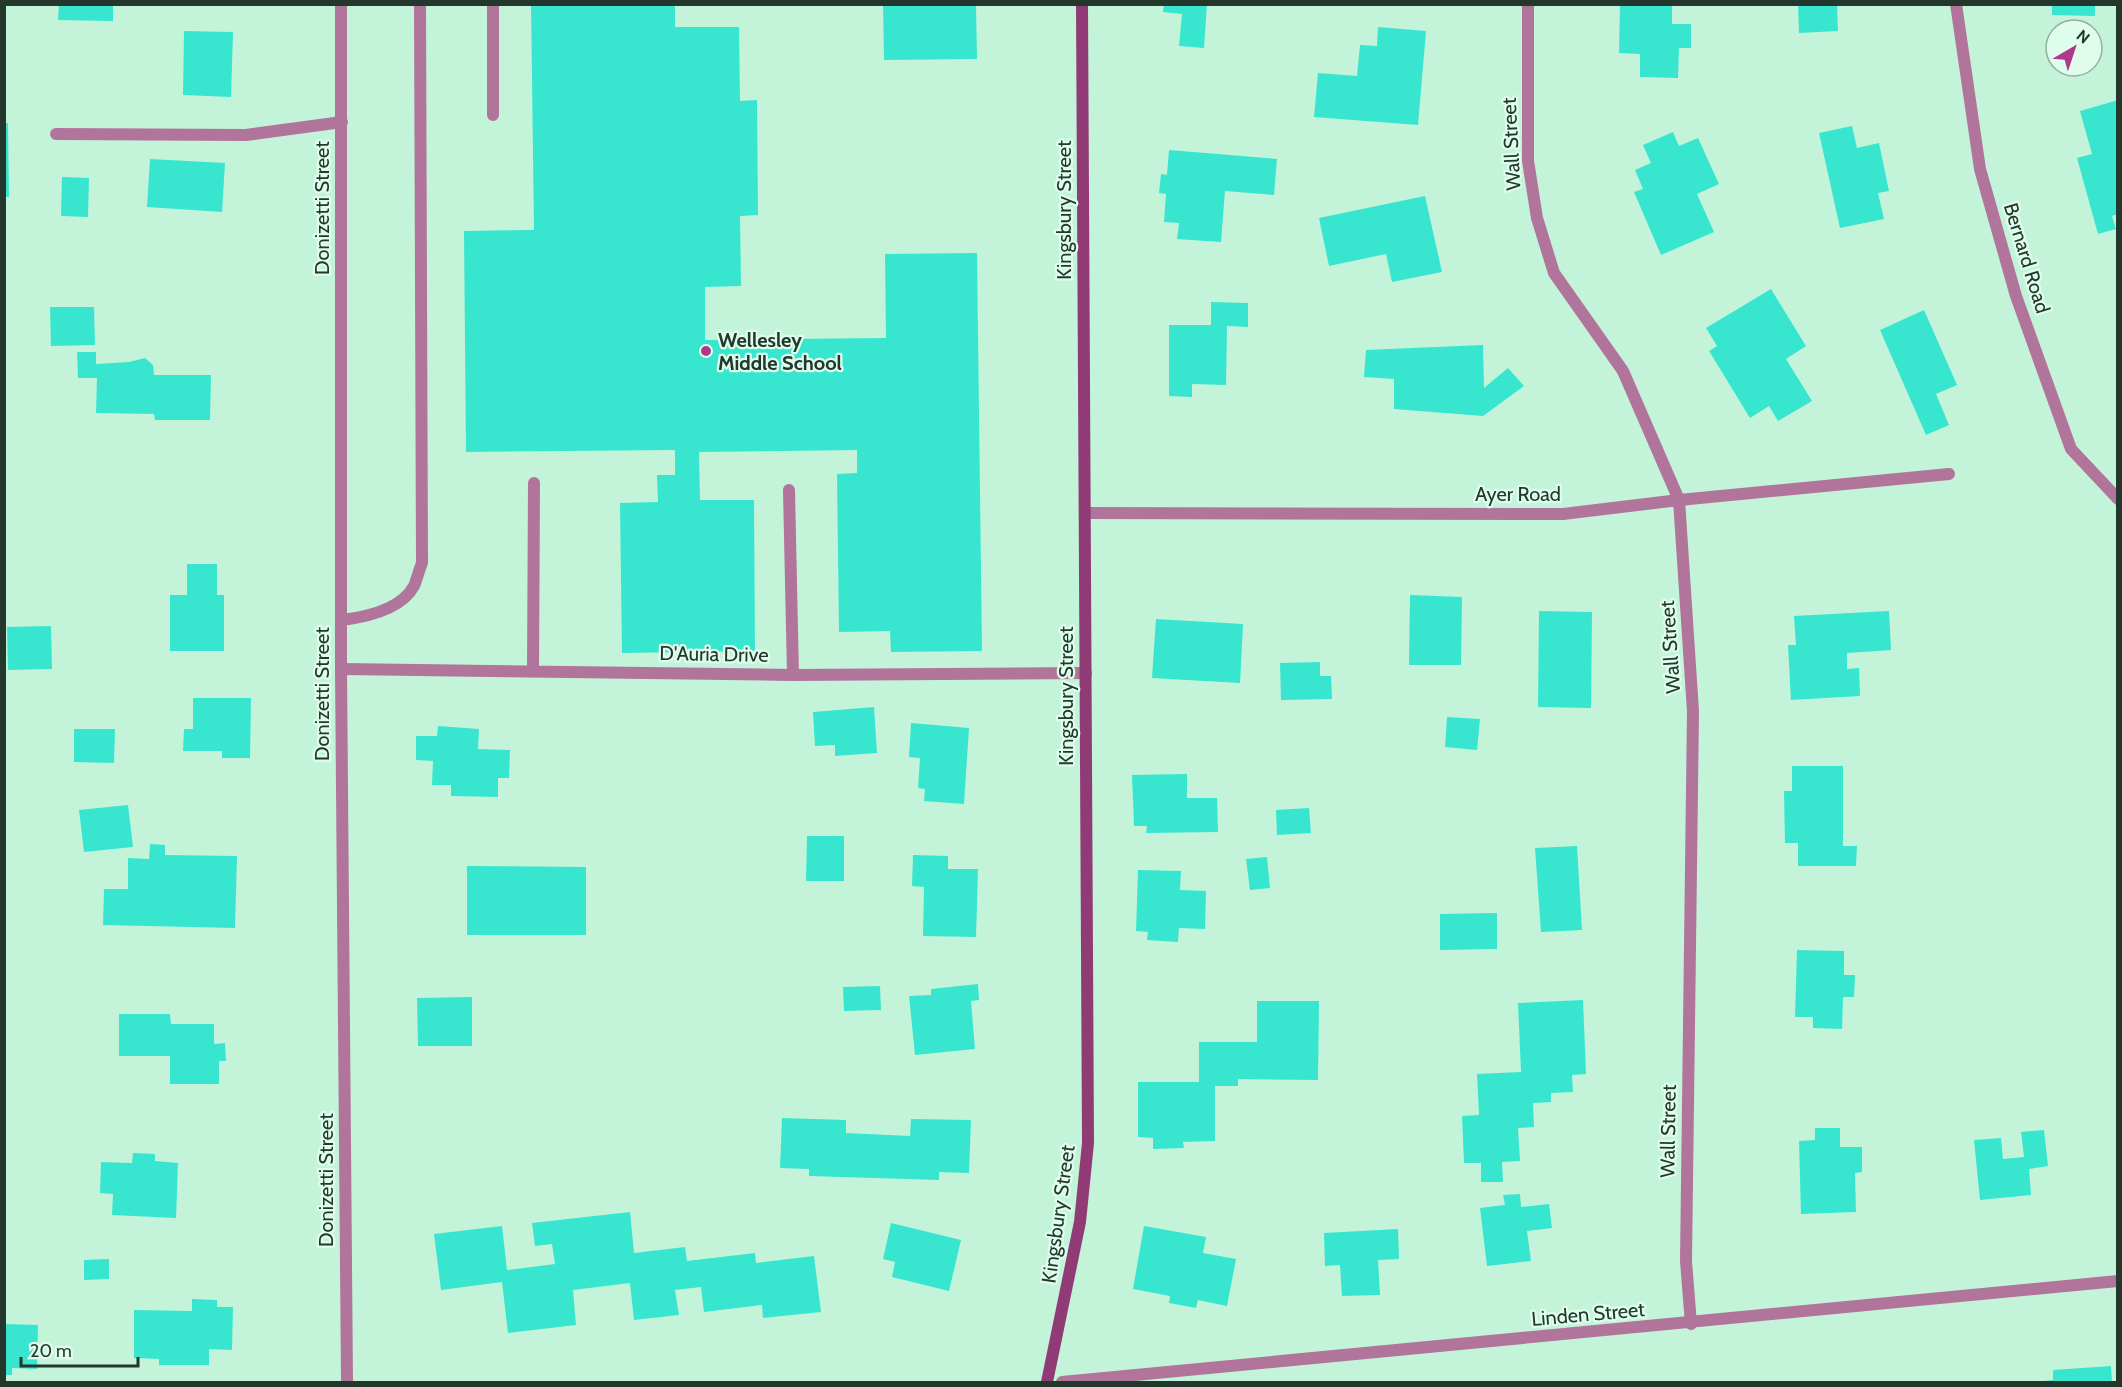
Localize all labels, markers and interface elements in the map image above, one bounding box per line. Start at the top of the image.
north arrow [2044,18,2104,78]
text: N [2073,26,2093,48]
street label: Wall Street [1497,97,1525,191]
street label: Kingsbury Street [1052,140,1076,280]
street label: Donizetti Street [310,141,334,275]
street label: Bernard Road [1999,200,2055,316]
place label: Wellesley Middle School [718,328,842,375]
marker: Wellesley Middle School [699,344,713,358]
street label: Ayer Road [1475,482,1561,506]
street label: Wall Street [1655,599,1685,694]
street label: Kingsbury Street [1054,626,1078,766]
street label: Donizetti Street [310,627,334,761]
street label: D'Auria Drive [659,641,769,667]
street label: Wall Street [1655,1084,1681,1178]
street label: Donizetti Street [314,1113,338,1247]
street label: Kingsbury Street [1036,1143,1080,1285]
street label: Linden Street [1530,1297,1646,1331]
scale bar [21,1330,138,1368]
text: 20 m [30,1340,72,1362]

